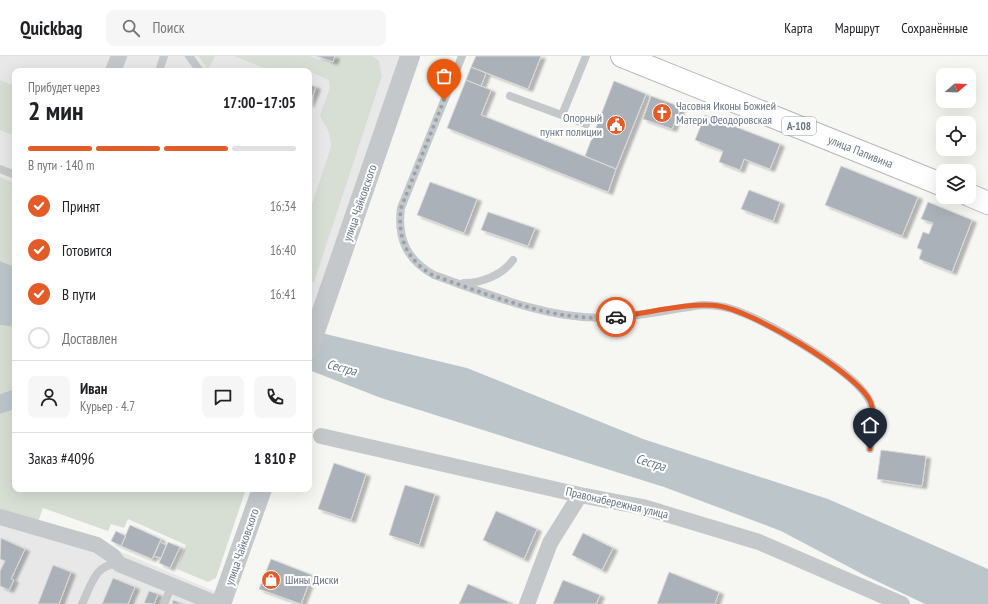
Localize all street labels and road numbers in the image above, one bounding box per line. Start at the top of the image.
road number: А-108 [782,117,816,135]
street label: улица Папивина [826,132,896,171]
street label: улица Чайковского [339,162,380,243]
street label: Правонабережная улица [564,483,670,522]
street label: улица Чайковского [221,506,262,587]

